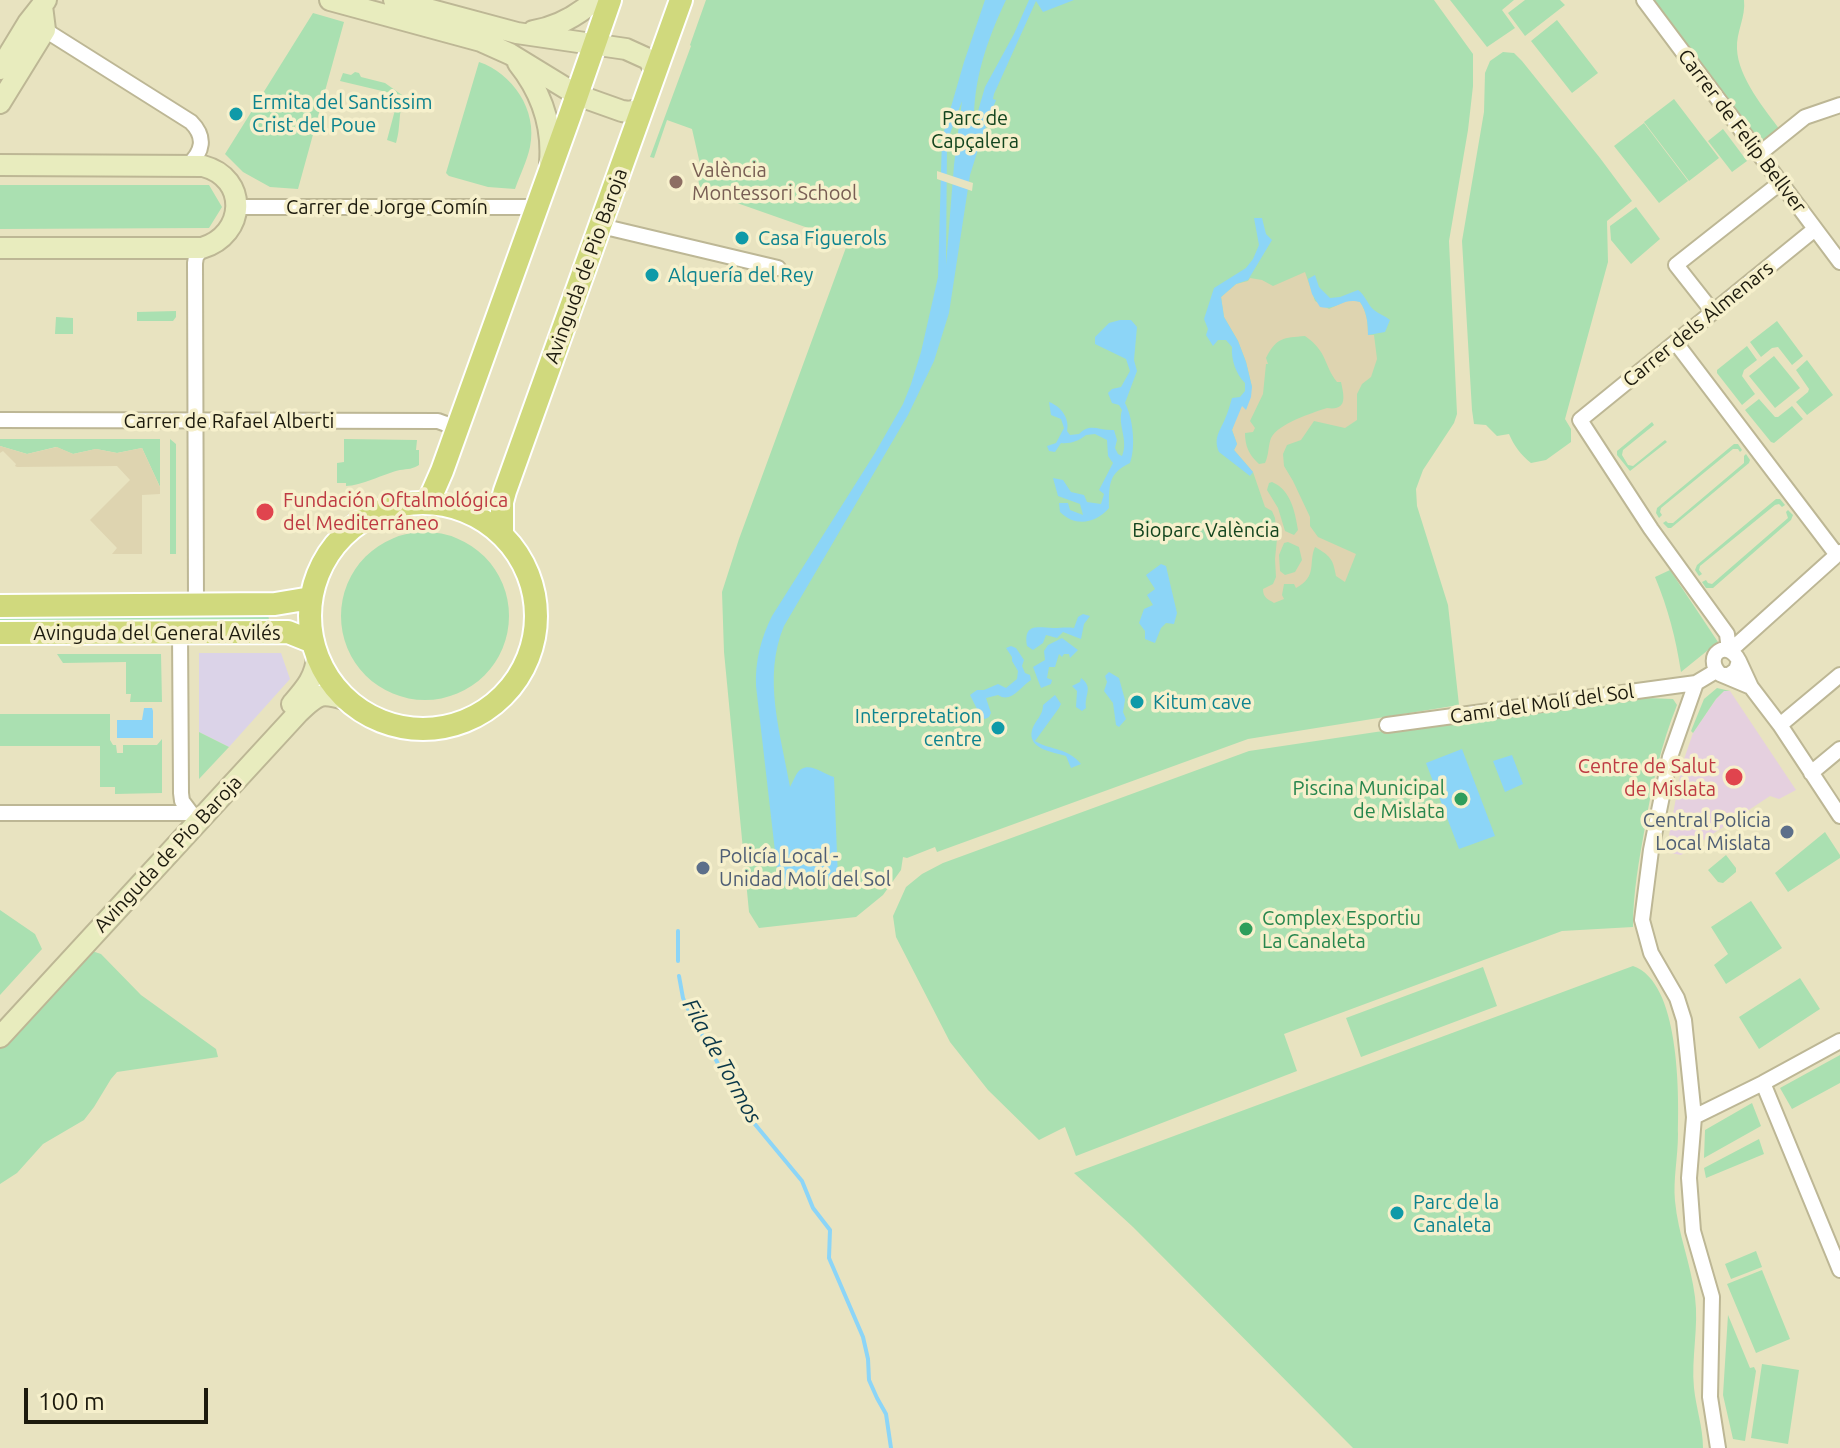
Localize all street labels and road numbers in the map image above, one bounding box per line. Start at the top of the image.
street label: Carrer de Felip Bellver [1673,44,1811,218]
street label: Avinguda de Pio Baroja [539,165,633,367]
street label: Carrer de Jorge Comín [286,195,488,219]
street label: Carrer dels Almenars [1618,256,1778,392]
street label: Carrer de Rafael Alberti [124,409,334,433]
street label: Avinguda del General Avilés [33,621,281,645]
street label: Camí del Molí del Sol [1448,679,1636,729]
street label: Avinguda de Pio Baroja [89,770,247,938]

